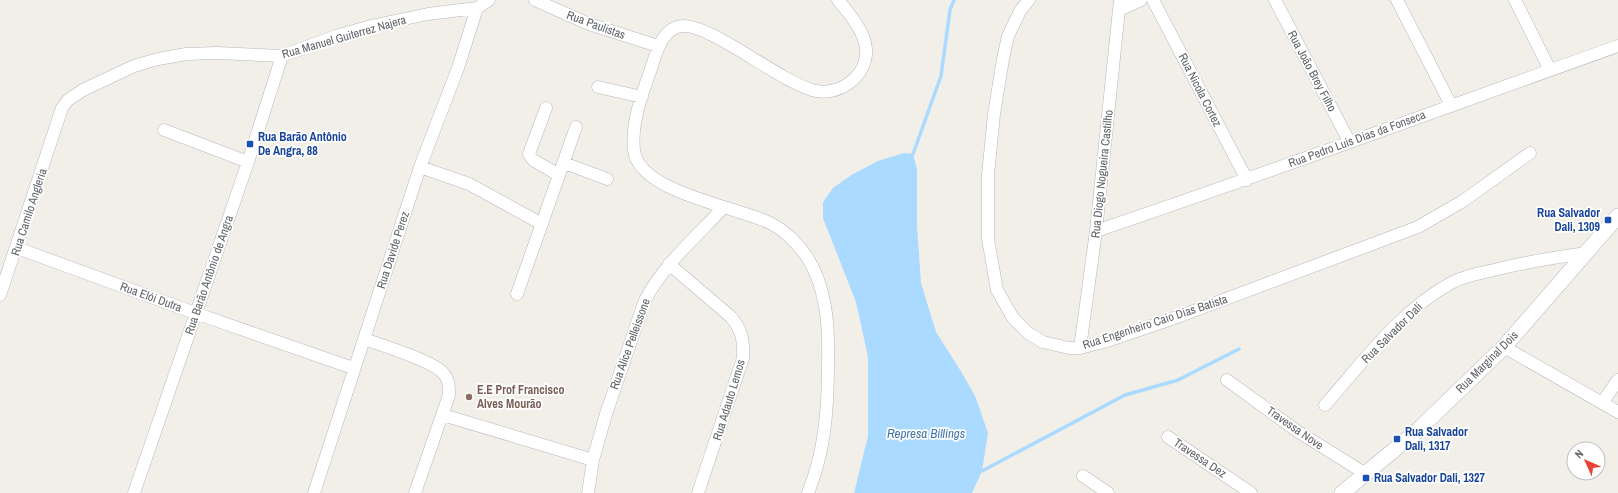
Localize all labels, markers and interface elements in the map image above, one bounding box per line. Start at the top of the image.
street label: Rua Paulistas [564,7,628,43]
street label: Rua Manuel Guiterrez Najera [280,11,408,62]
street label: Rua João Brey Filho [1284,28,1340,114]
street label: Rua Nicola Cortez [1175,51,1225,130]
street label: Rua Pedro Luis Dias da Fonseca [1286,107,1428,171]
street label: Rua Diogo Nogueira Castilho [1087,109,1117,239]
place label: Rua Barão Antônio De Angra, 88 [258,129,347,159]
marker: Rua Barão Antônio De Angra, 88 [245,139,255,149]
street label: Rua Camilo Angleria [7,166,51,258]
place label: Rua Salvador Dali, 1309 [1537,205,1601,235]
street label: Rua Davide Perez [373,209,413,291]
street label: Rua Barão Antônio de Angra [181,213,237,337]
marker: Rua Salvador Dali, 1309 [1603,215,1613,225]
street label: Rua Elói Dutra [118,278,185,316]
street label: Rua Engenheiro Caio Dias Batista [1080,291,1230,353]
street label: Rua Alice Pelleissone [606,296,654,392]
street label: Rua Salvador Dali [1358,299,1426,367]
street label: Rua Marginal Dois [1452,327,1522,397]
street label: Rua Adauto Lemos [709,358,749,442]
place label: E.E Prof Francisco Alves Mourão [477,382,565,412]
marker: E.E Prof Francisco Alves Mourão [464,392,474,402]
street label: Travessa Nove [1263,403,1327,453]
place label: Rua Salvador Dali, 1317 [1405,424,1468,454]
water label: Represa Billings [887,425,965,442]
street label: Travessa Dez [1171,434,1230,482]
marker: Rua Salvador Dali, 1317 [1392,434,1402,444]
north arrow [1566,441,1606,481]
text: N [1572,447,1586,461]
place label: Rua Salvador Dali, 1327 [1374,470,1486,486]
marker: Rua Salvador Dali, 1327 [1361,473,1371,483]

